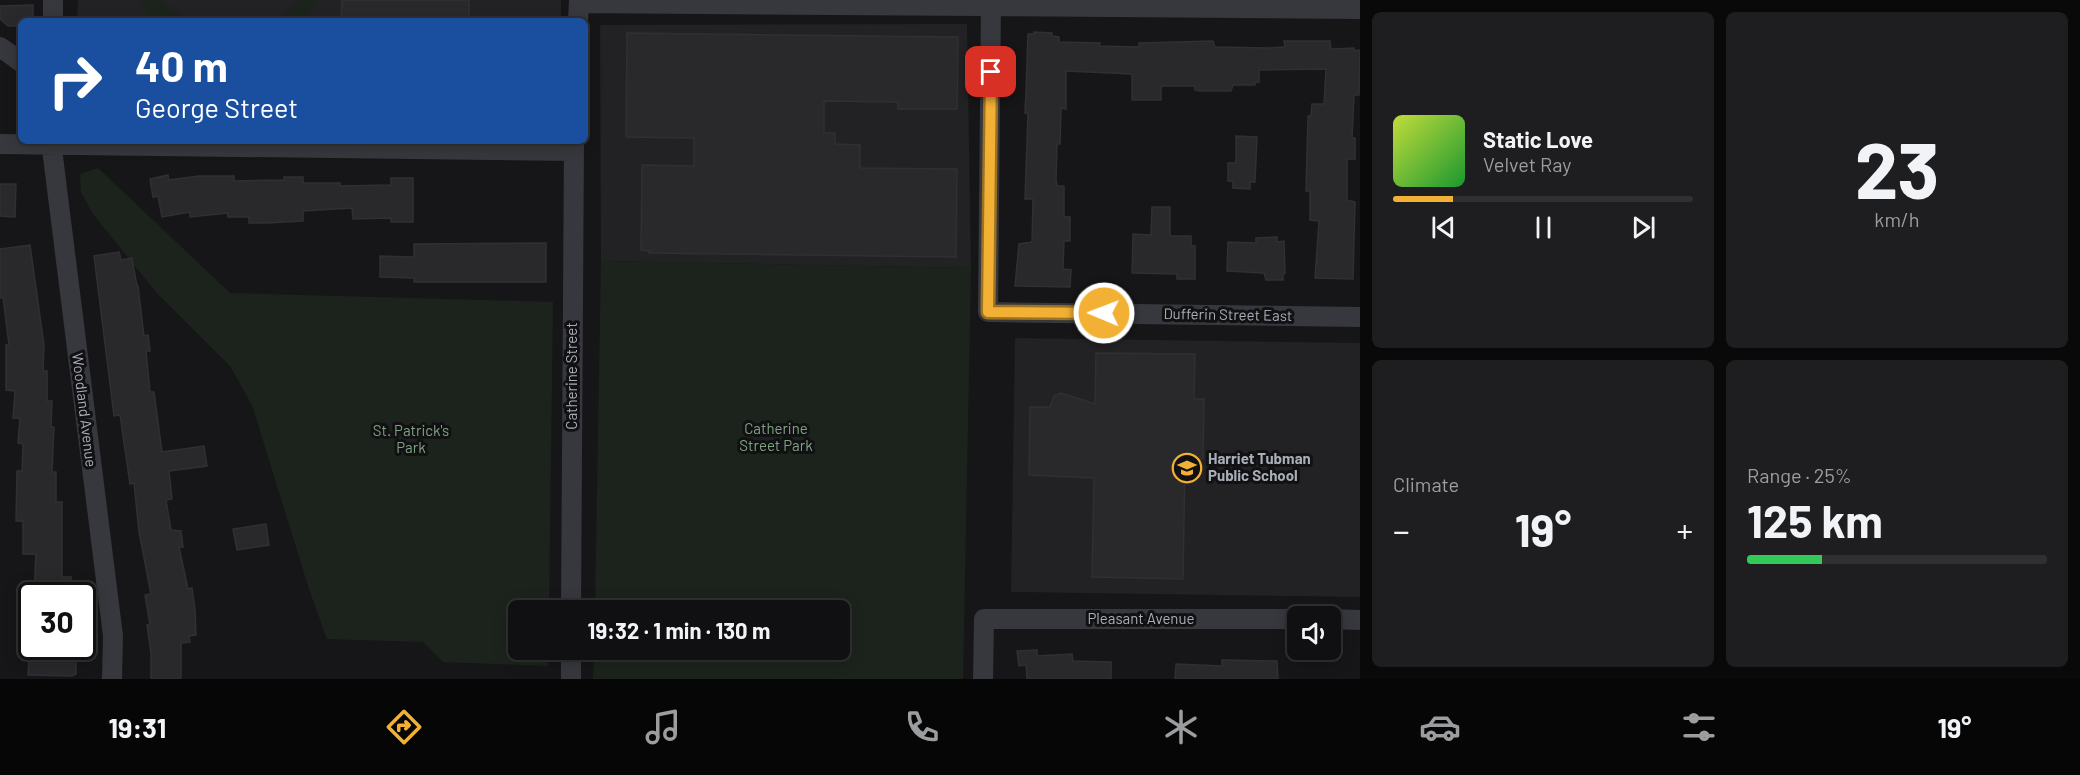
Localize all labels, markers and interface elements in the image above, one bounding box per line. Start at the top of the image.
text: 40 m [135,40,228,90]
icon: right [36,42,114,120]
pin [965,46,1016,97]
icon: arrive [974,55,1007,88]
text: George Street [135,91,298,123]
text: 23 [1855,121,1939,215]
text: Static Love [1483,126,1593,152]
text: Velvet Ray [1483,152,1572,176]
text: km/h [1874,207,1920,231]
icon: previous [1427,211,1460,244]
icon: pause [1527,211,1560,244]
icon: next [1627,211,1660,244]
position arrow [1072,281,1136,345]
street label: Dufferin Street East [1163,304,1293,324]
street label: Catherine Street [562,322,580,430]
street label: Woodland Avenue [69,352,101,468]
park label: Catherine Street Park [739,419,813,454]
park label: St. Patrick's Park [373,421,449,456]
place label: Harriet Tubman Public School [1208,449,1311,484]
school or university icon: Harriet Tubman Public School [1171,452,1203,484]
text: Range · 25% [1747,463,1852,487]
text: Climate [1393,472,1459,496]
text: 125 km [1747,493,1883,547]
text: 19° [1515,502,1571,556]
text: − [1393,510,1410,550]
text: + [1677,510,1693,550]
speed limit sign: 30 [18,582,96,660]
map controls [1287,606,1341,660]
button: sound [1287,606,1341,660]
street label: Pleasant Avenue [1087,609,1195,627]
text: 19:32 · 1 min · 130 m [588,617,770,643]
icon: directions [383,706,425,748]
icon: music [642,706,684,748]
icon: phone [901,706,943,748]
icon: climate [1160,706,1202,748]
icon: car [1419,706,1461,748]
icon: filters [1678,706,1720,748]
text: 19:31 [109,711,166,743]
text: 19° [1937,711,1971,743]

